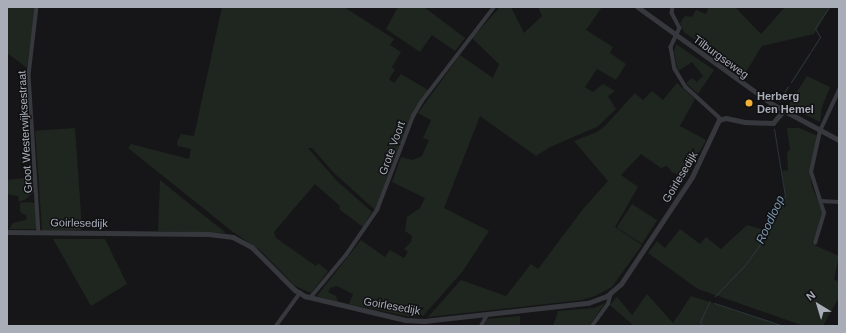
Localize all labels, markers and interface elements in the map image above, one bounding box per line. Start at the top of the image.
street label: Tilburgseweg [691,33,751,81]
street label: Groot Westerwijksestraat [15,70,35,194]
place label: Herberg Den Hemel [757,90,814,116]
marker: Herberg Den Hemel [744,98,754,108]
street label: Grote Voort [376,119,408,177]
street label: Goirlesedijk [660,149,700,205]
water label: Roodloop [754,194,788,246]
street label: Goirlesedijk [50,216,108,230]
north arrow [798,285,838,325]
text: N [804,288,817,303]
street label: Goirlesedijk [363,295,421,317]

